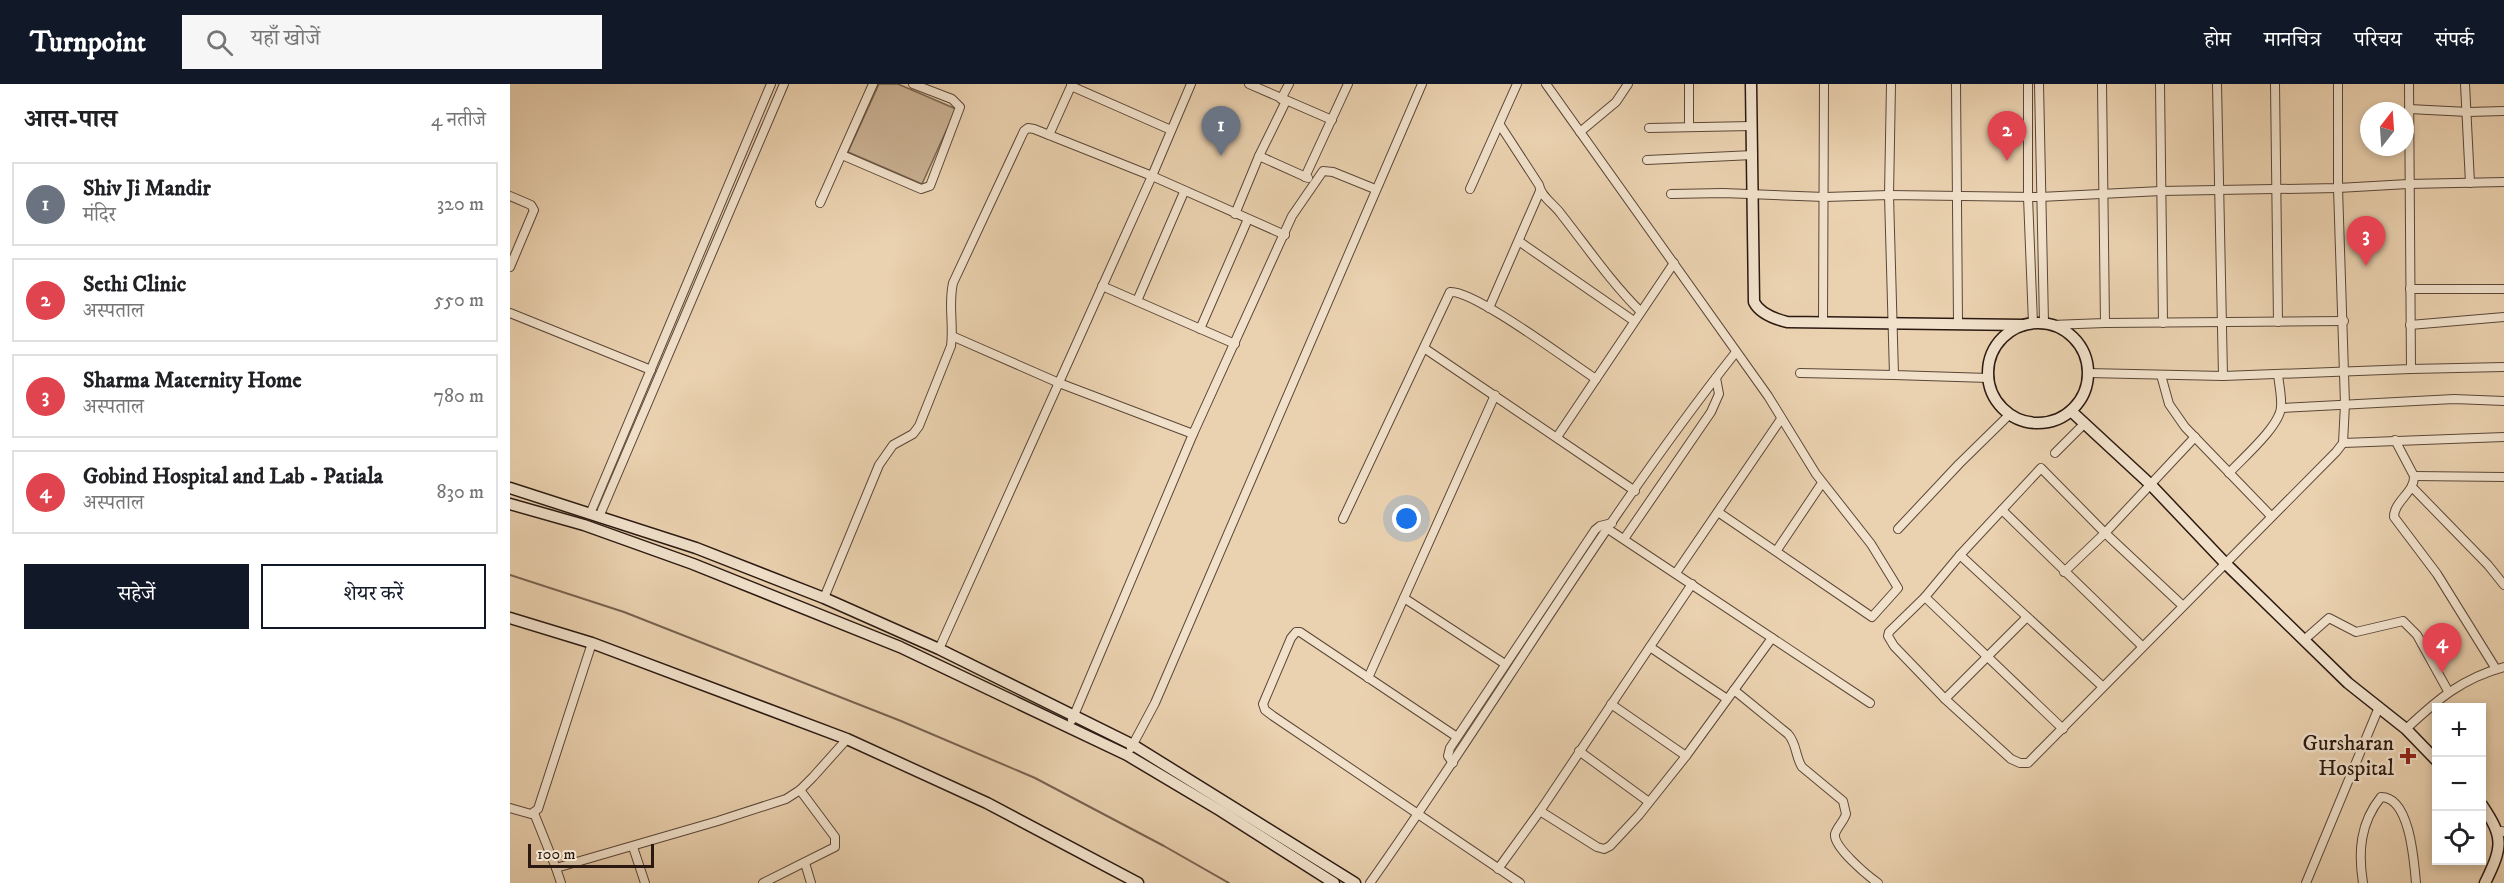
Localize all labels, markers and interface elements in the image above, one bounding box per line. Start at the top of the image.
search box [182,15,602,69]
text: Turnpoint [30,25,146,60]
text: यहाँ खोजें [251,25,320,52]
icon: search [203,26,236,59]
text: होम [2204,27,2231,53]
text: मानचित्र [2264,27,2321,53]
text: परिचय [2354,27,2402,53]
text: संपर्क [2435,27,2474,53]
north arrow [2360,102,2414,156]
text: आस-पास [24,103,117,136]
pin: 1 [1202,106,1240,156]
text: 4 नतीजे [431,108,486,133]
pin: 2 [1988,112,2026,161]
text: Shiv Ji Mandir [83,175,211,202]
text: 1 [42,192,49,217]
text: 320 m [437,192,484,217]
text: मंदिर [83,203,116,228]
pin: 3 [2346,216,2386,266]
text: Sethi Clinic [83,271,186,298]
text: 2 [41,288,50,313]
text: 550 m [434,288,484,313]
text: अस्पताल [83,299,144,324]
text: Sharma Maternity Home [83,367,302,394]
text: 3 [42,384,49,409]
text: 780 m [433,384,484,409]
text: अस्पताल [83,395,144,420]
text: Gobind Hospital and Lab - Patiala [83,463,383,490]
text: 4 [40,480,51,505]
text: 830 m [436,480,484,505]
text: अस्पताल [83,491,144,516]
your location [1392,504,1421,533]
button: सहेजें [24,564,249,629]
button: शेयर करें [261,564,486,629]
pin: 4 [2422,624,2462,673]
map controls [2432,703,2486,865]
button: + [2432,703,2486,757]
place label: Gursharan Hospital [2303,730,2395,782]
marker: Gursharan Hospital [2399,747,2417,765]
button: − [2432,757,2486,811]
button: locate [2432,811,2486,865]
scale bar [528,841,654,868]
text: 100 m [537,844,576,864]

